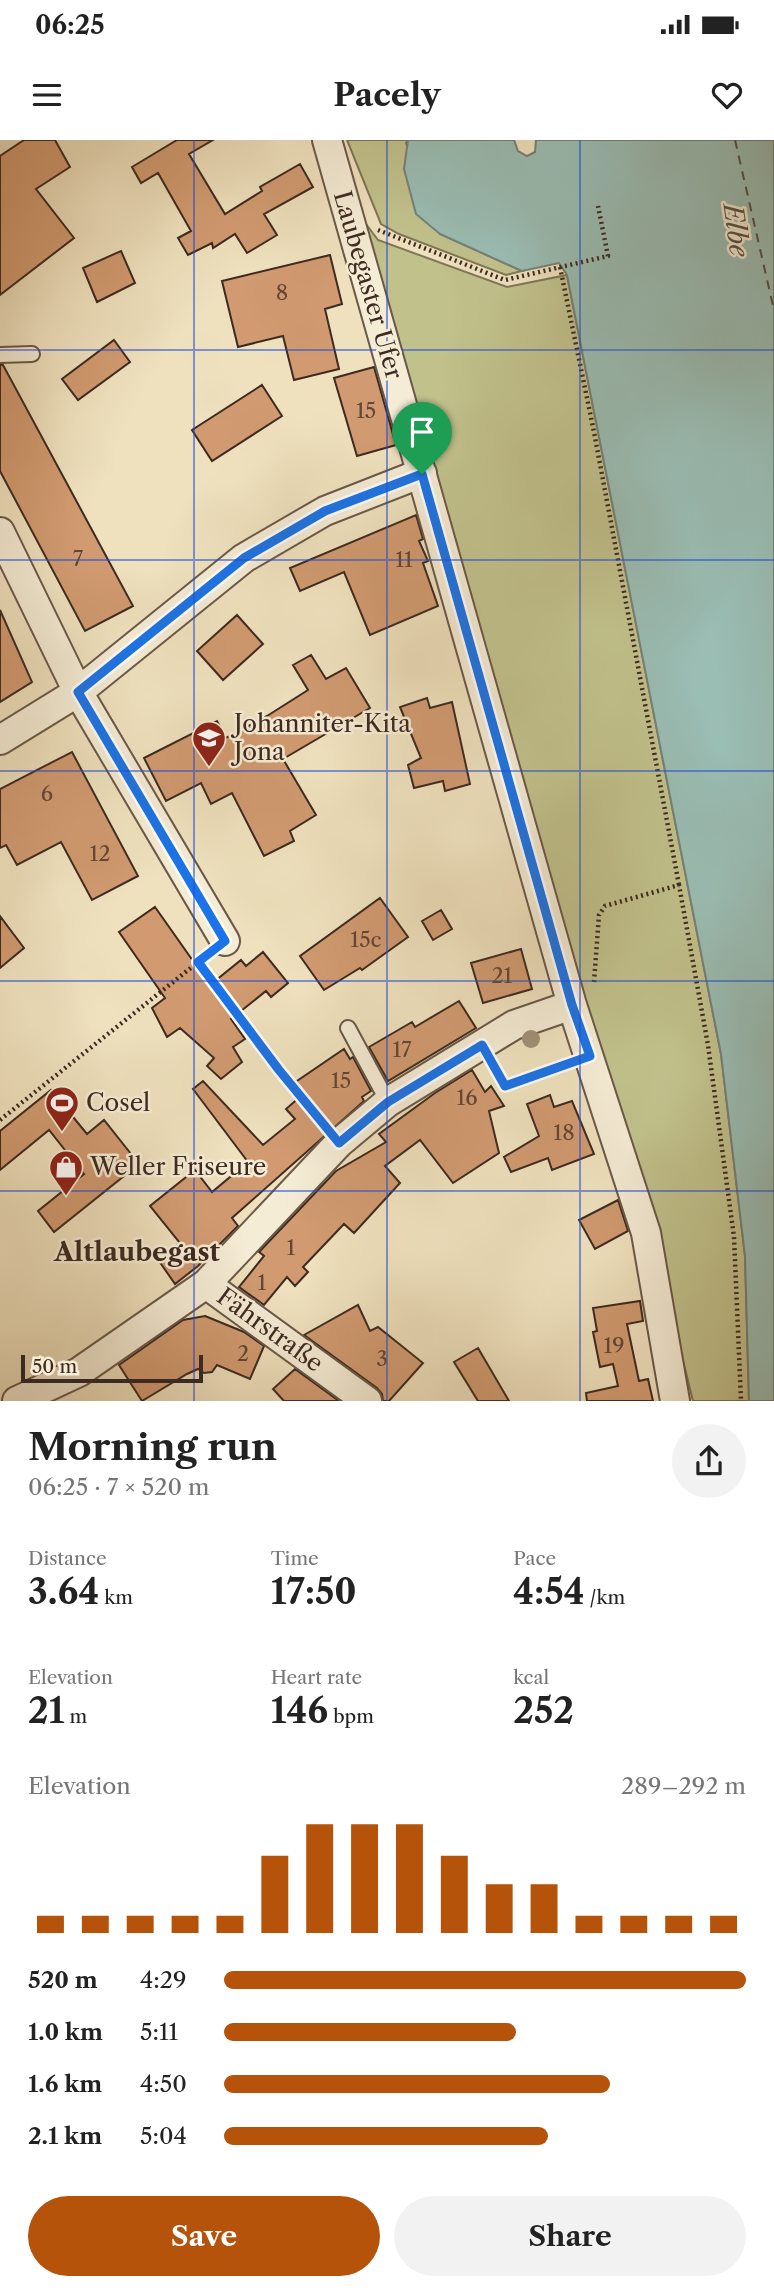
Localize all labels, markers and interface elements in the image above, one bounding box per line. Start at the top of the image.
text: 06:25 [35,9,105,41]
text: Pacely [333,75,441,114]
icon: menu [28,76,66,114]
icon: heart [708,76,746,114]
street label: Laubegaster Ufer [328,187,409,382]
water label: Elbe [716,199,756,260]
house number: 8 [276,280,288,305]
house number: 15 [356,398,376,423]
pin [392,402,452,474]
icon: arrive [403,413,441,451]
house number: 7 [73,546,84,571]
house number: 11 [395,547,413,572]
place label: Johanniter-Kita Jona [230,709,411,766]
school or university icon: Johanniter-Kita Jona [190,719,228,768]
house number: 6 [41,781,53,806]
house number: 12 [90,841,110,866]
house number: 15c [350,927,382,952]
house number: 21 [492,963,513,988]
house number: 17 [392,1037,412,1062]
house number: 15 [331,1068,351,1093]
sports icon: Cosel [43,1084,81,1133]
house number: 16 [456,1085,478,1110]
place label: Cosel [86,1088,150,1117]
house number: 18 [553,1120,575,1145]
shop icon: Weller Friseure [47,1148,85,1197]
place label: Weller Friseure [89,1152,266,1181]
house number: 1 [287,1235,296,1260]
district label: Altlaubegast [53,1236,221,1268]
house number: 1 [258,1270,267,1295]
street label: Fährstraße [212,1281,329,1378]
house number: 19 [603,1333,625,1358]
house number: 2 [237,1341,249,1366]
house number: 3 [376,1346,388,1371]
scale bar [21,1352,203,1384]
text: 50 m [32,1355,77,1378]
text: Morning run [28,1423,277,1470]
button: share [672,1424,746,1498]
text: 06:25 · 7 × 520 m [28,1473,210,1501]
text: Distance [28,1547,107,1570]
text: Time [271,1547,319,1570]
text: Pace [513,1547,556,1570]
text: 3.64 [28,1570,99,1613]
text: 17:50 [271,1570,357,1613]
text: 4:54 [513,1570,585,1613]
text: km [99,1586,133,1609]
text: /km [585,1586,625,1609]
text: Elevation [28,1666,113,1689]
text: Heart rate [271,1666,362,1689]
text: kcal [513,1666,549,1689]
text: 21 [28,1689,64,1732]
text: 146 [271,1689,328,1732]
text: 252 [513,1689,574,1732]
text: m [64,1705,87,1728]
text: bpm [328,1705,374,1728]
text: Elevation [28,1772,131,1800]
text: 289–292 m [621,1772,746,1800]
text: 520 m [28,1966,98,1994]
text: 4:29 [140,1966,186,1994]
text: 1.0 km [28,2018,103,2046]
text: 5:11 [140,2018,178,2046]
text: 1.6 km [28,2070,102,2098]
text: 4:50 [140,2070,187,2098]
text: 2.1 km [28,2122,102,2150]
text: 5:04 [140,2122,187,2150]
button: Save [28,2196,380,2276]
button: Share [394,2196,746,2276]

